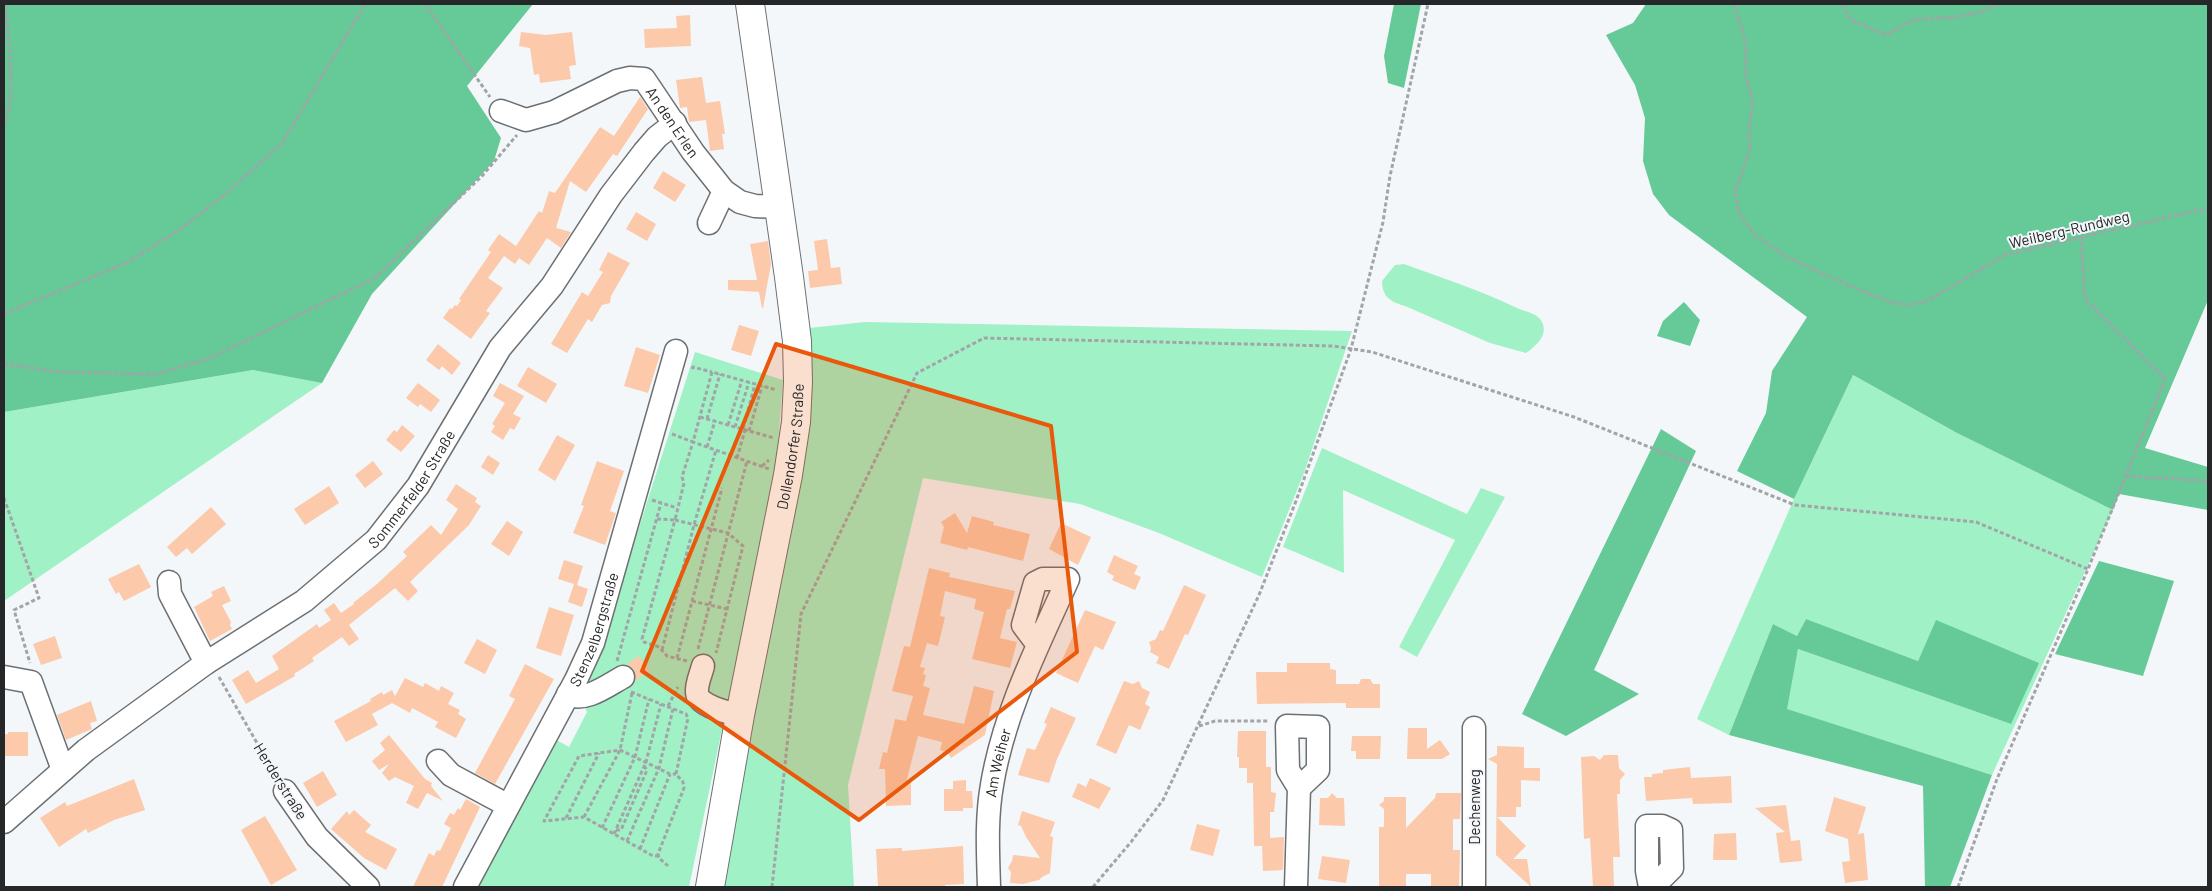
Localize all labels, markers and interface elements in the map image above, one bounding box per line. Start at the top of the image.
street label: An den Erlen [643,83,703,161]
street label: Weilberg-Rundweg [2007,206,2131,252]
street label: Dollendorfer Straße [772,383,807,511]
street label: Sommerfelder Straße [364,427,458,552]
street label: Stenzelbergstraße [565,570,622,689]
street label: Am Weiher [981,726,1014,799]
street label: Herderstraße [250,739,312,823]
street label: Dechenweg [1465,769,1483,845]

